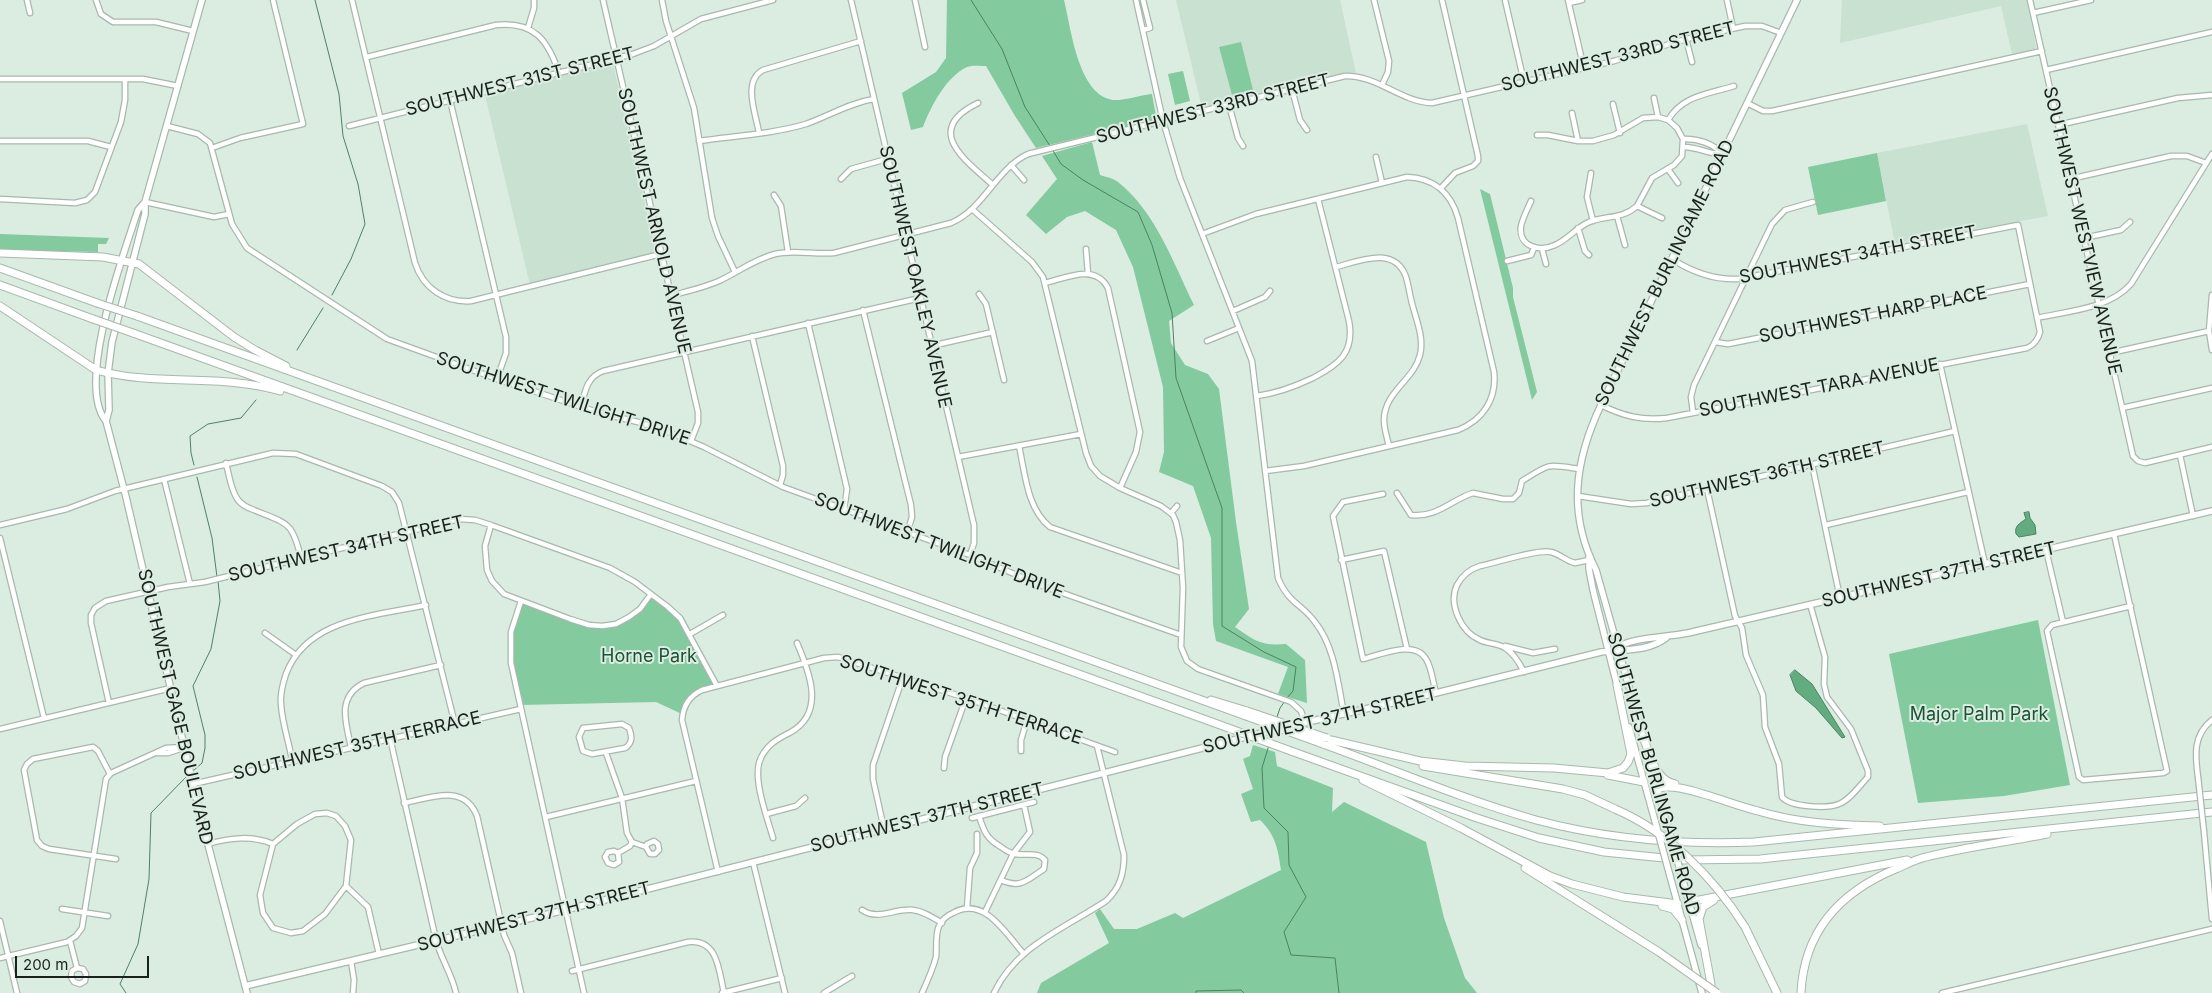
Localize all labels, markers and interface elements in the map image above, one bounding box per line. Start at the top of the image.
street label: SOUTHWEST 33RD STREET [1499,17,1737,97]
street label: SOUTHWEST 31ST STREET [403,43,637,121]
street label: SOUTHWEST 33RD STREET [1094,69,1332,149]
street label: SOUTHWEST WESTVIEW AVENUE [2038,85,2126,377]
street label: SOUTHWEST ARNOLD AVENUE [613,86,695,356]
street label: SOUTHWEST BURLINGAME ROAD [1591,136,1739,410]
street label: SOUTHWEST OAKLEY AVENUE [874,144,956,410]
street label: SOUTHWEST 34TH STREET [1738,221,1978,289]
street label: SOUTHWEST HARP PLACE [1757,282,1989,348]
street label: SOUTHWEST TWILIGHT DRIVE [433,348,693,450]
street label: SOUTHWEST TARA AVENUE [1697,354,1941,422]
street label: SOUTHWEST 36TH STREET [1647,437,1887,513]
street label: SOUTHWEST TWILIGHT DRIVE [811,488,1067,604]
street label: SOUTHWEST 34TH STREET [226,511,466,587]
street label: SOUTHWEST 37TH STREET [1820,537,2058,613]
street label: SOUTHWEST GAGE BOULEVARD [133,567,217,847]
street label: SOUTHWEST BURLINGAME ROAD [1602,630,1704,918]
park label: Horne Park [601,646,697,668]
street label: SOUTHWEST 35TH TERRACE [837,650,1085,750]
street label: SOUTHWEST 37TH STREET [1201,683,1439,759]
park label: Major Palm Park [1910,704,2048,726]
street label: SOUTHWEST 35TH TERRACE [231,707,483,785]
street label: SOUTHWEST 37TH STREET [808,779,1046,857]
street label: SOUTHWEST 37TH STREET [415,878,653,956]
scale bar [18,946,151,978]
text: 200 m [23,955,68,974]

